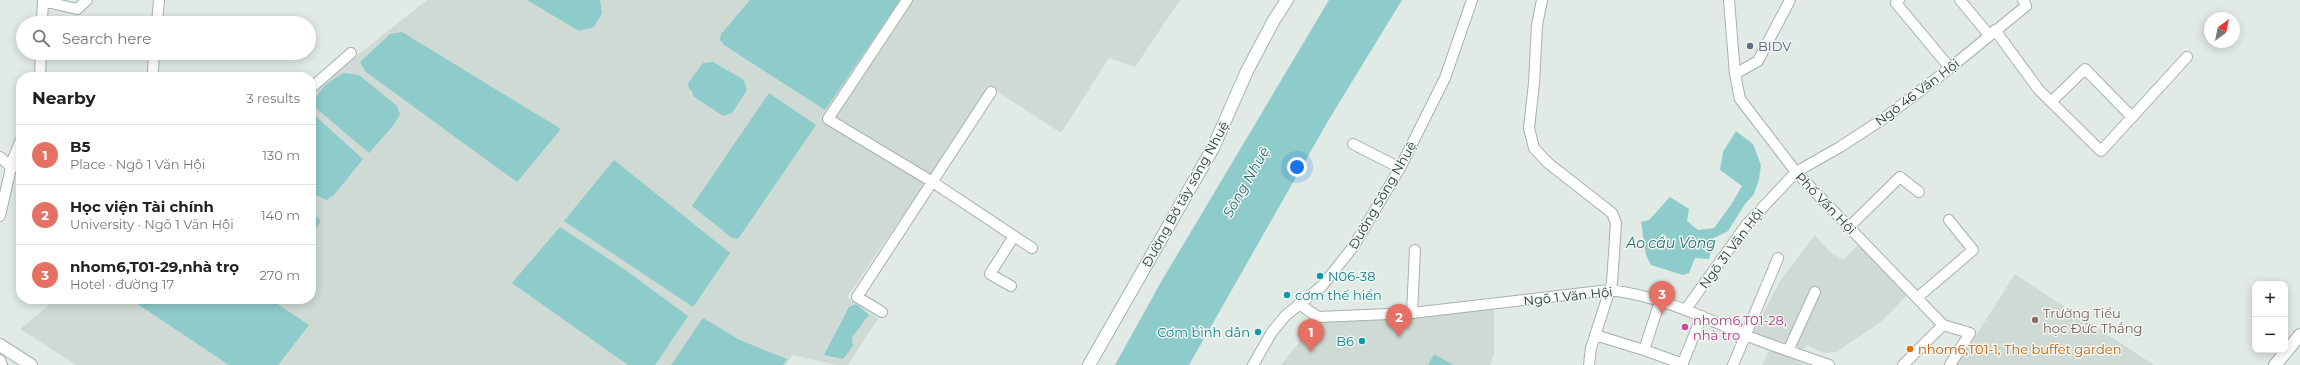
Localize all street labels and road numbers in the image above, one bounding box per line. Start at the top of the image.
street label: Ngõ 46 Văn Hội [1872,55,1962,129]
street label: Đường Bờ tây sông Nhuệ [1138,118,1232,270]
street label: Đường Sông Nhuệ [1345,138,1419,252]
street label: Phố Văn Hội [1792,169,1860,237]
street label: Ngõ 31 Văn Hội [1695,204,1767,292]
street label: Ngõ 1 Văn Hội [1523,283,1613,309]

